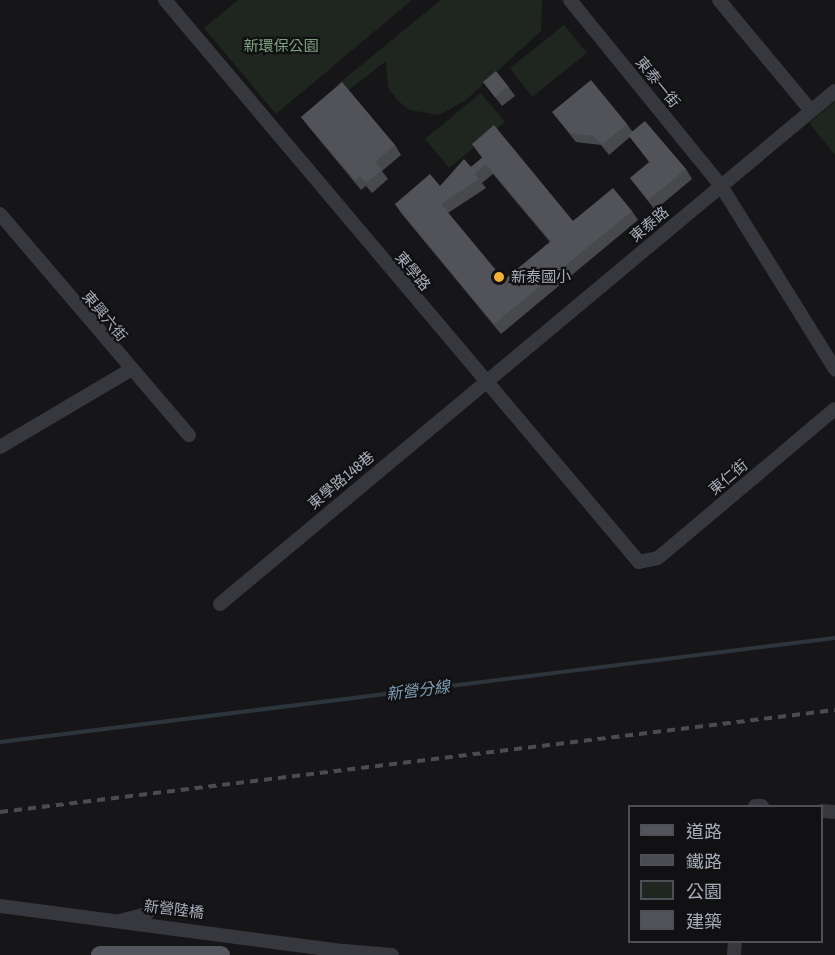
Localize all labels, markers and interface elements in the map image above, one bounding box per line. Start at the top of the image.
park label: 新環保公園 [244,37,318,55]
street label: 東泰一街 [632,53,684,111]
street label: 東泰路 [626,203,672,245]
street label: 東學路 [392,248,434,294]
place label: 新泰國小 [511,268,571,286]
marker: 新泰國小 [492,270,506,284]
street label: 東興六街 [79,287,131,345]
street label: 東學路148巷 [304,447,378,513]
street label: 東仁街 [705,456,751,498]
water label: 新營分線 [385,677,451,703]
legend [628,805,823,943]
text: 道路 [686,819,722,844]
text: 鐵路 [686,849,722,874]
text: 公園 [686,879,722,904]
street label: 新營陸橋 [143,896,205,922]
text: 建築 [686,909,722,934]

